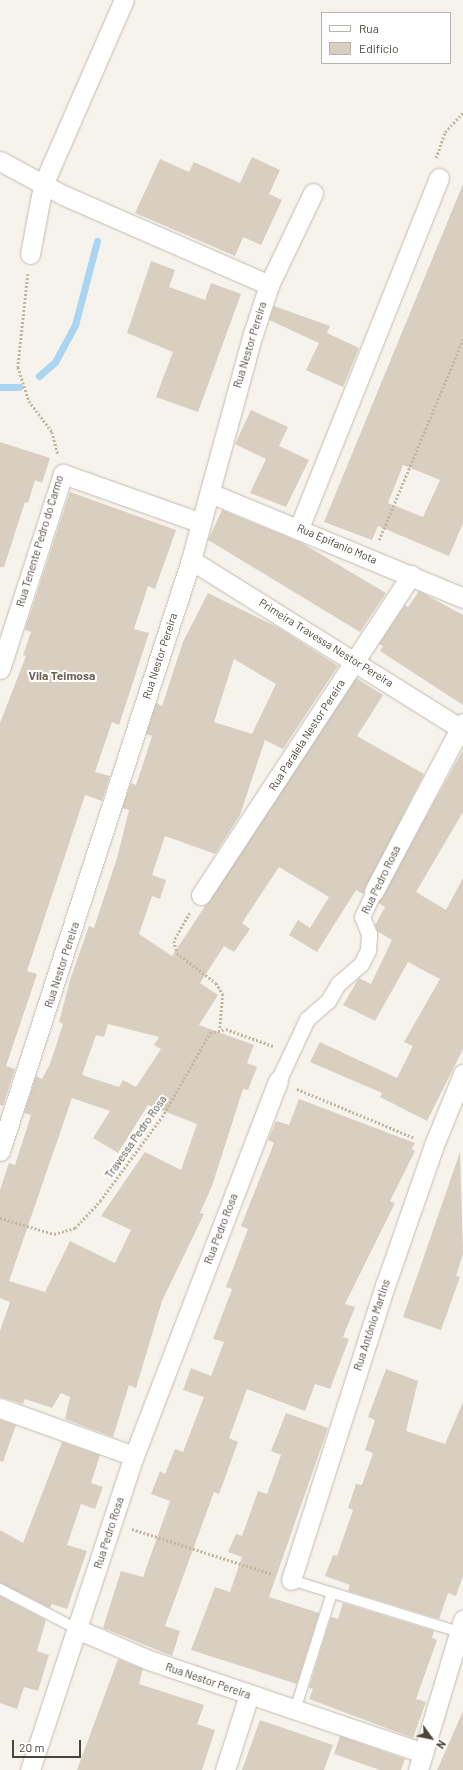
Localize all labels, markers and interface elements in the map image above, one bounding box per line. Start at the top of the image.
legend [321,12,451,64]
text: Rua [359,21,379,35]
text: Edifício [359,41,399,55]
street label: Rua Nestor Pereira [231,300,269,390]
street label: Rua Tenente Pedro do Carmo [14,474,66,608]
street label: Rua Epifanio Mota [295,521,379,567]
street label: Primeira Travessa Nestor Pereira [256,596,396,690]
street label: Rua Nestor Pereira [140,611,180,701]
district label: Vila Teimosa [29,669,95,683]
street label: Rua Paralela Nestor Pereira [266,677,348,793]
street label: Rua Pedro Rosa [359,844,403,916]
street label: Rua Nestor Pereira [42,920,82,1010]
street label: Travessa Pedro Rosa [102,1093,170,1181]
street label: Rua Pedro Rosa [202,1192,240,1266]
street label: Rua Antônio Martins [351,1278,393,1372]
street label: Rua Pedro Rosa [91,1496,127,1570]
street label: Rua Nestor Pereira [164,1660,252,1702]
north arrow [411,1718,451,1758]
scale bar [14,1732,83,1758]
text: N [434,1738,449,1751]
text: 20 m [19,1740,45,1754]

